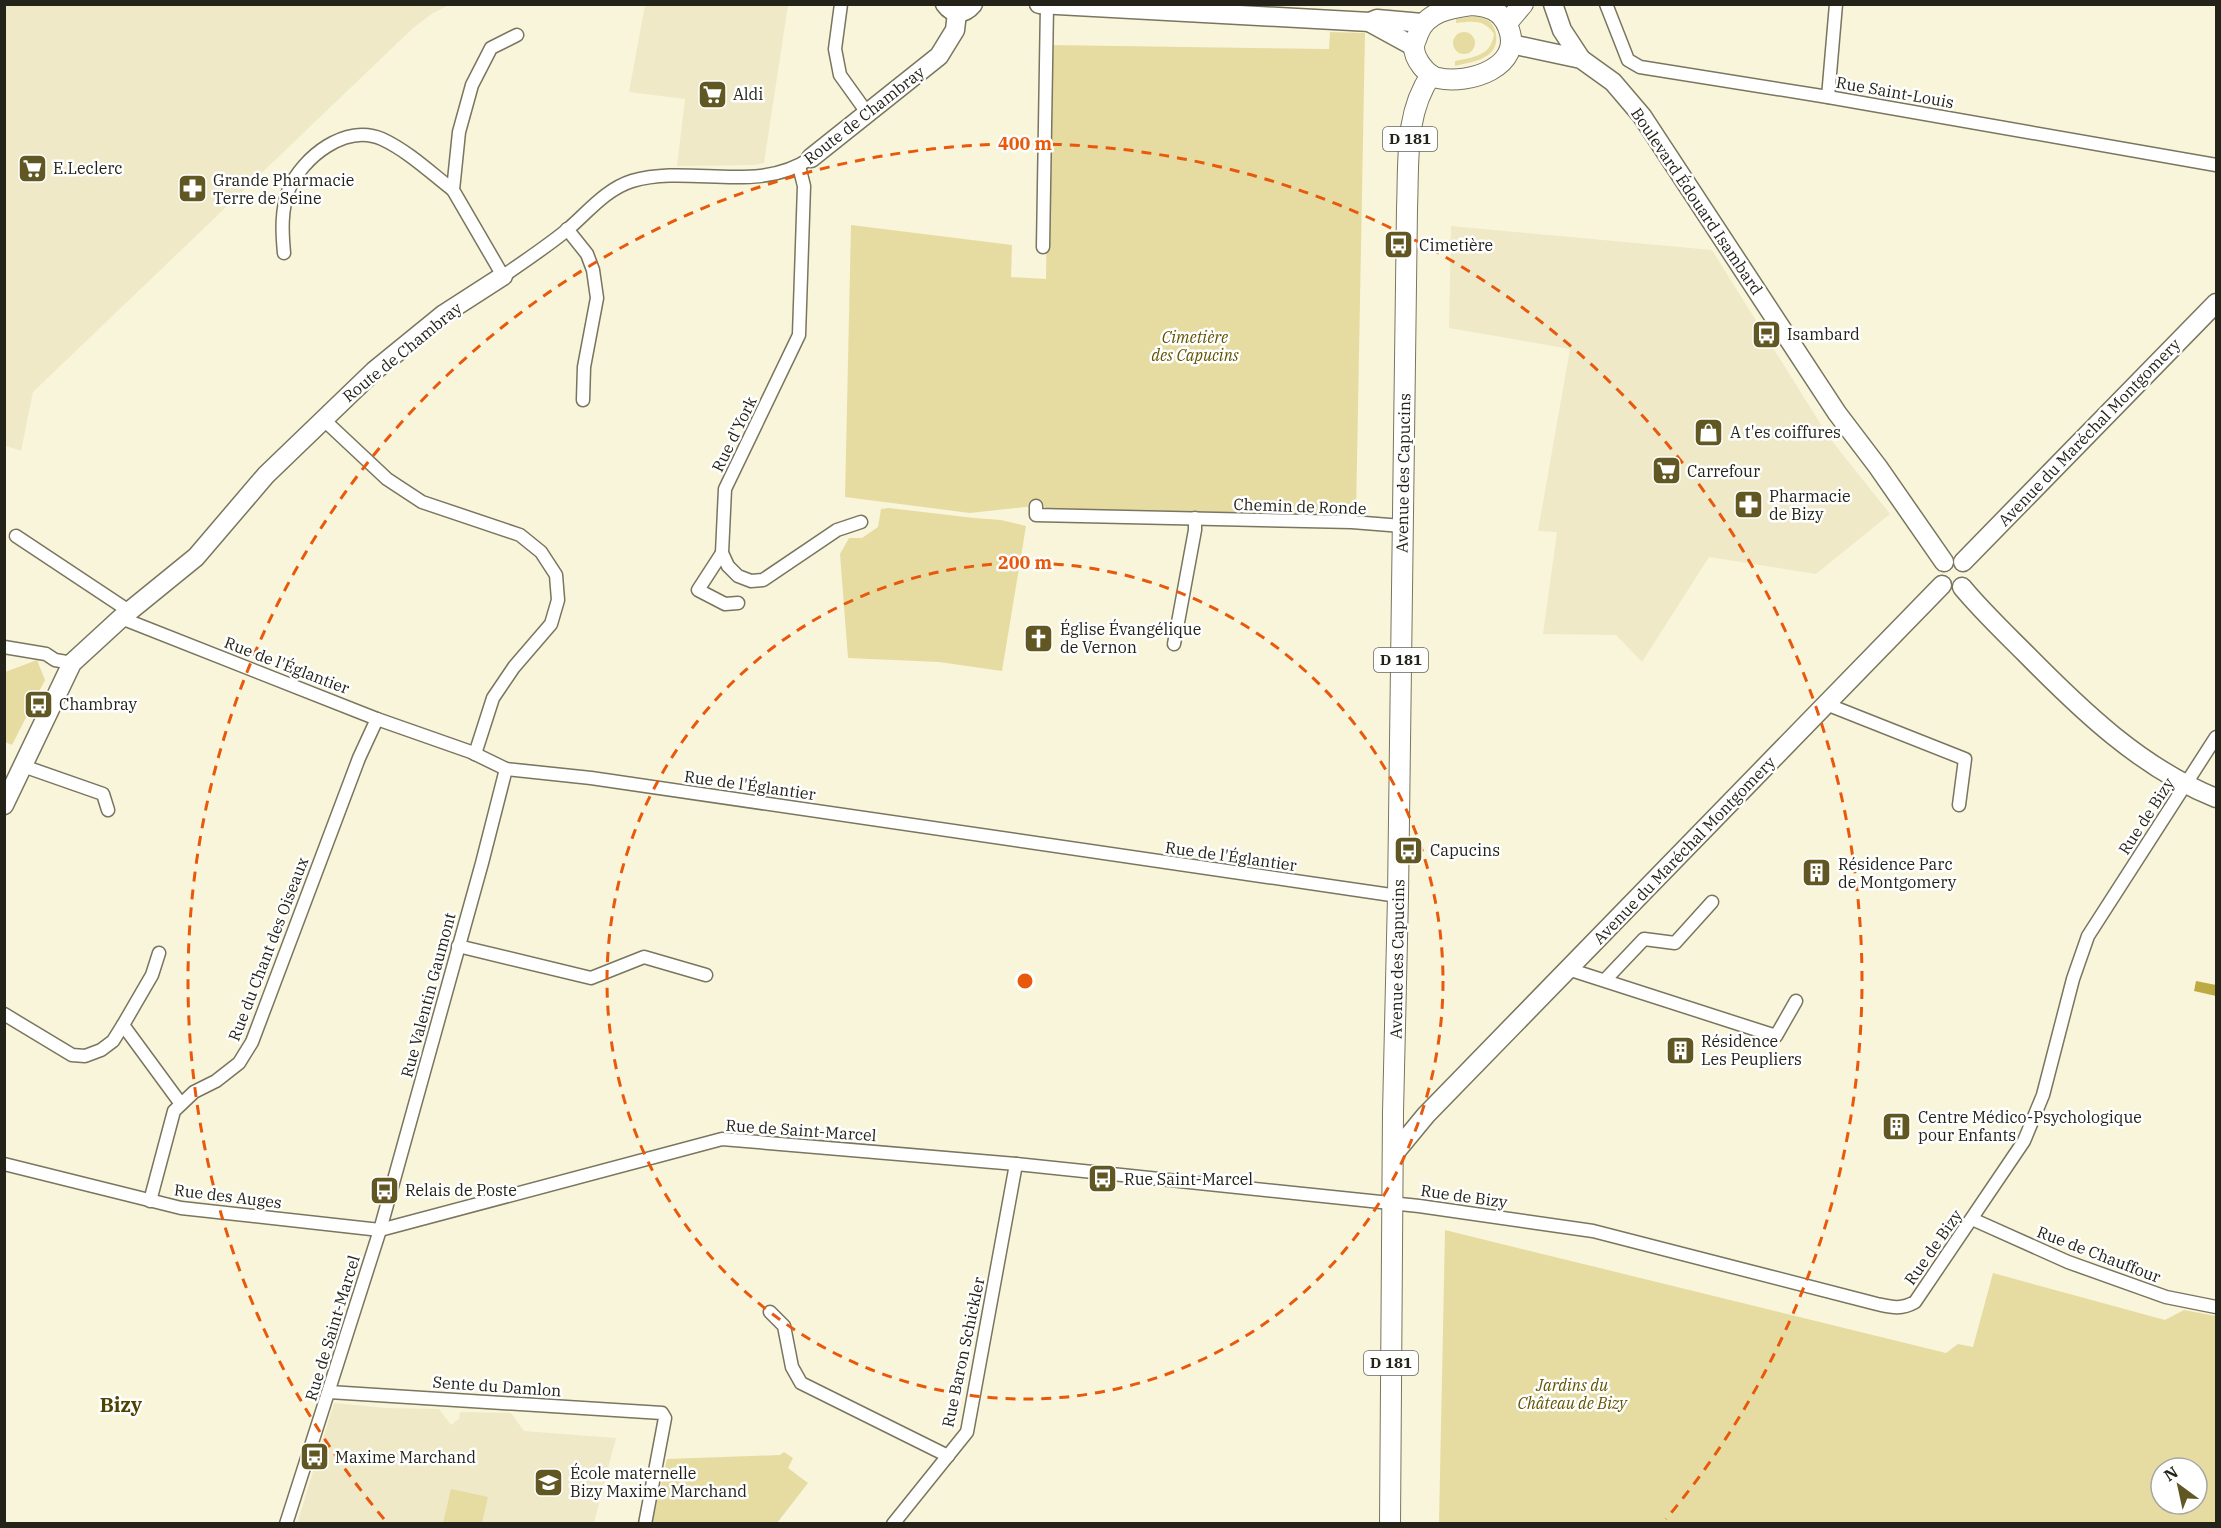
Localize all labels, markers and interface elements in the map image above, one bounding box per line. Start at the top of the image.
street label: Route de Chambray [800,61,929,168]
street label: Rue Saint-Louis [1835,72,1955,112]
supermarket icon: Aldi [696,78,728,110]
place label: Aldi [733,84,763,104]
street label: Boulevard Édouard Isambard [1627,103,1768,299]
road number: D 181 [1383,127,1437,151]
text: 400 m [998,132,1053,155]
supermarket icon: E.Leclerc [16,152,48,184]
place label: E.Leclerc [53,158,123,178]
place label: Grande Pharmacie Terre de Seine [213,170,354,208]
pharmacy icon: Grande Pharmacie Terre de Seine [176,173,208,205]
bus stop icon: Cimetière [1382,229,1414,261]
place label: Cimetière [1419,235,1493,255]
street label: Route de Chambray [338,298,466,406]
bus stop icon: Isambard [1750,318,1782,350]
place label: Isambard [1787,324,1860,344]
park label: Cimetière des Capucins [1151,327,1239,365]
street label: Avenue du Maréchal Montgomery [1994,334,2185,530]
street label: Rue d'York [707,393,761,475]
street label: Avenue des Capucins [1392,393,1414,553]
shop icon: A t'es coiffures [1693,416,1725,448]
place label: A t'es coiffures [1730,422,1841,442]
supermarket icon: Carrefour [1650,455,1682,487]
place label: Carrefour [1687,461,1760,481]
place label: Pharmacie de Bizy [1769,486,1851,524]
pharmacy icon: Pharmacie de Bizy [1732,489,1764,521]
street label: Chemin de Ronde [1233,494,1367,518]
text: 200 m [998,551,1053,574]
place label: Église Évangélique de Vernon [1060,618,1201,657]
church icon: Église Évangélique de Vernon [1023,622,1055,654]
street label: Rue de l'Églantier [222,631,353,698]
road number: D 181 [1374,648,1428,672]
bus stop icon: Chambray [22,688,54,720]
place label: Chambray [59,694,138,714]
street label: Avenue du Maréchal Montgomery [1589,752,1780,948]
street label: Rue de l'Églantier [683,765,817,804]
street label: Rue de Bizy [2114,774,2178,858]
bus stop icon: Capucins [1393,834,1425,866]
street label: Rue de l'Églantier [1164,836,1298,875]
place label: Capucins [1430,840,1500,860]
street label: Rue du Chant des Oiseaux [224,854,312,1044]
place label: Résidence Parc de Montgomery [1838,854,1957,892]
building icon: Résidence Parc de Montgomery [1801,857,1833,889]
street label: Avenue des Capucins [1386,879,1408,1039]
street label: Rue Valentin Gaumont [396,910,460,1080]
centre of rings [1015,971,1035,991]
place label: Résidence Les Peupliers [1701,1031,1802,1069]
building icon: Résidence Les Peupliers [1664,1034,1696,1066]
place label: Centre Médico-Psychologique pour Enfants [1918,1107,2142,1145]
building icon: Centre Médico-Psychologique pour Enfants [1881,1110,1913,1142]
street label: Rue de Saint-Marcel [725,1115,877,1145]
bus stop icon: Rue Saint-Marcel [1087,1163,1119,1195]
place label: Rue Saint-Marcel [1124,1169,1253,1189]
bus stop icon: Relais de Poste [368,1174,400,1206]
street label: Rue des Auges [173,1179,283,1213]
place label: Relais de Poste [405,1180,517,1200]
street label: Rue de Bizy [1419,1180,1509,1212]
street label: Rue de Bizy [1900,1205,1966,1288]
street label: Rue de Chauffour [2034,1221,2164,1287]
street label: Rue de Saint-Marcel [300,1253,364,1403]
street label: Rue Baron Schickler [937,1275,989,1429]
road number: D 181 [1364,1351,1418,1375]
street label: Sente du Damlon [432,1372,562,1400]
park label: Jardins du Château de Bizy [1518,1375,1628,1413]
district label: Bizy [100,1391,143,1418]
bus stop icon: Maxime Marchand [298,1441,330,1473]
place label: Maxime Marchand [335,1447,476,1467]
north arrow [2149,1456,2209,1516]
place label: École maternelle Bizy Maxime Marchand [570,1462,747,1501]
text: N [2160,1462,2182,1485]
school or university icon: École maternelle Bizy Maxime Marchand [533,1466,565,1498]

